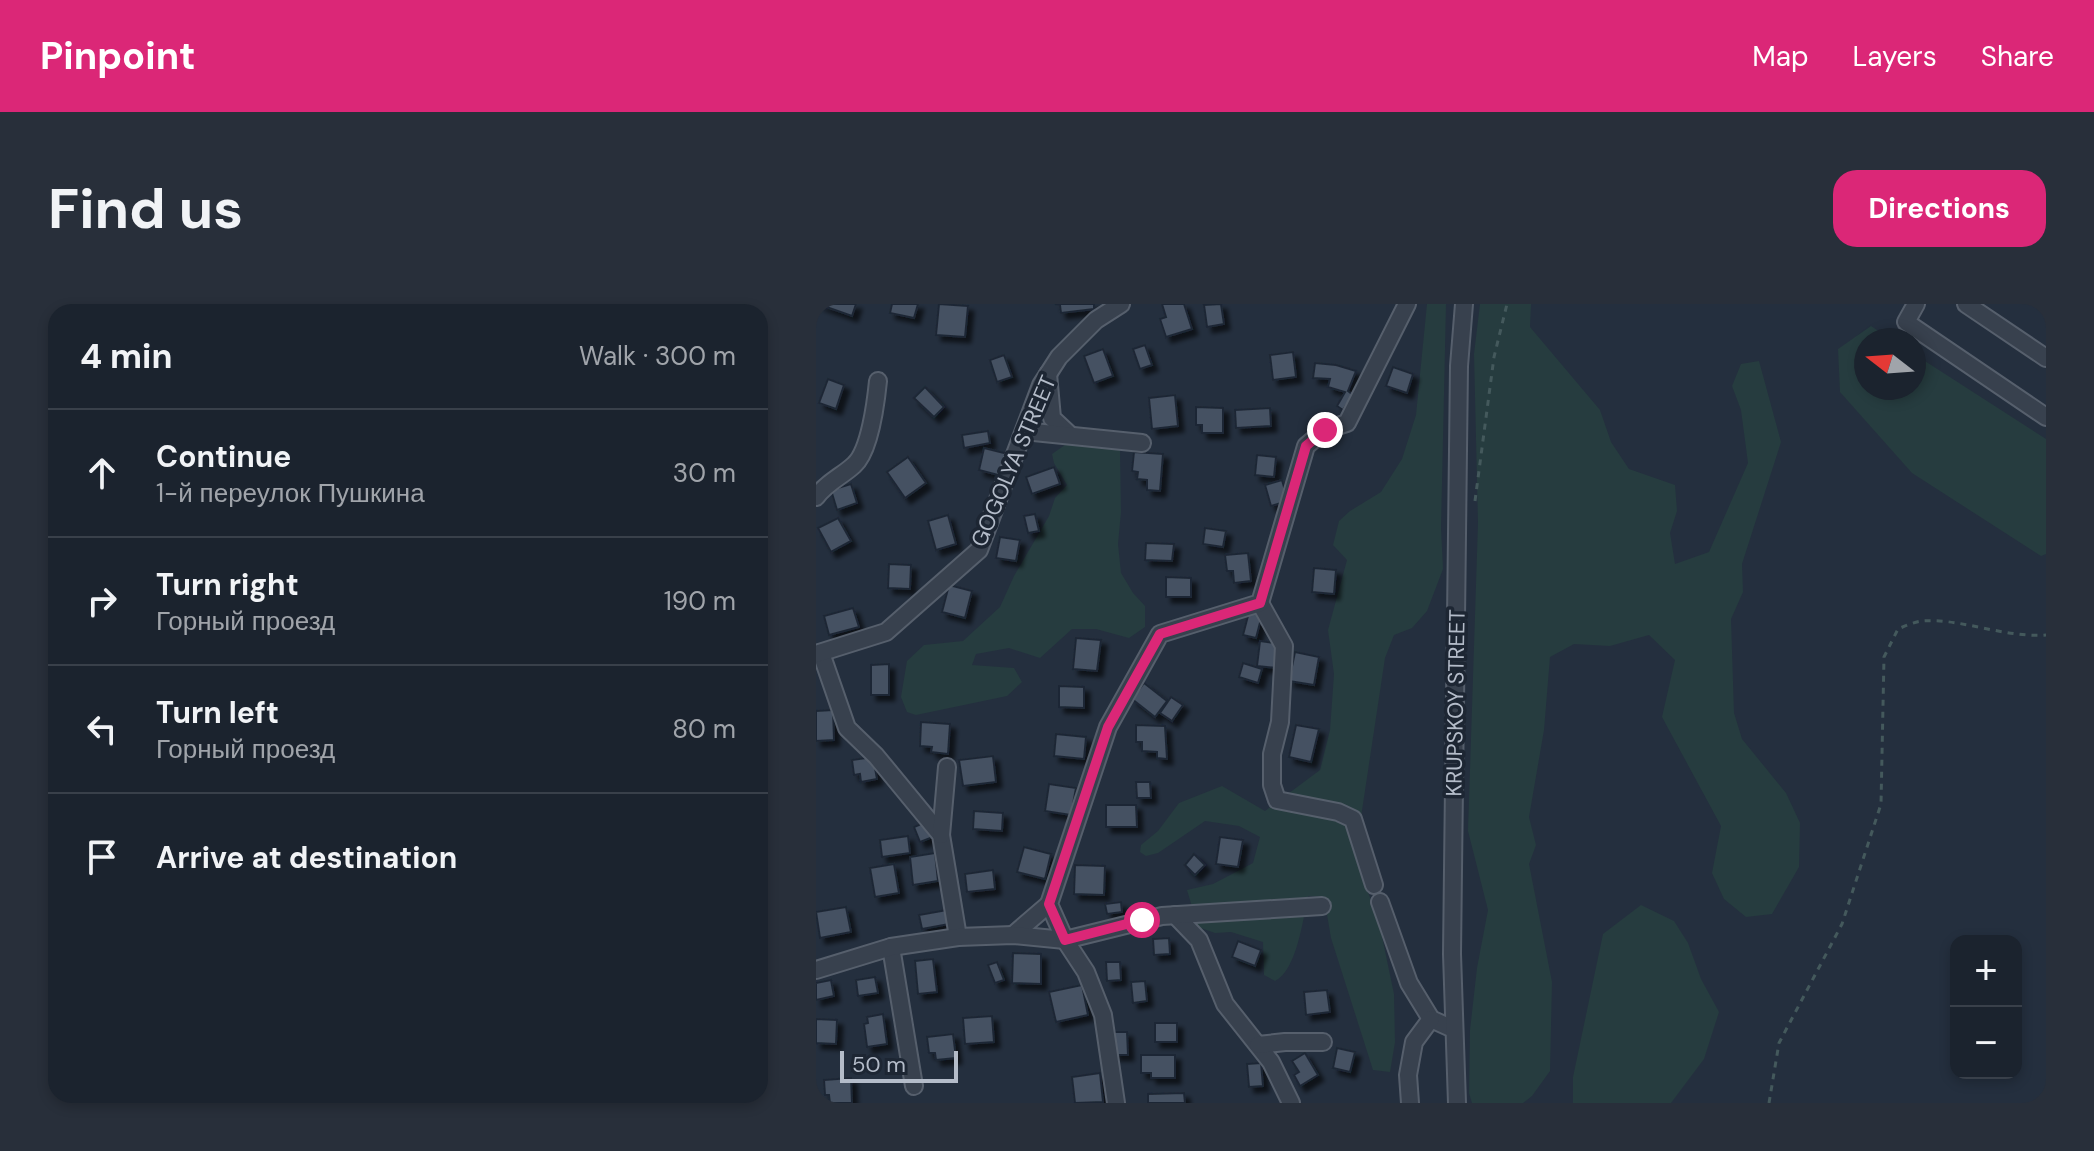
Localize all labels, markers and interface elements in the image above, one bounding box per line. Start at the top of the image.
text: Pinpoint [40,31,196,81]
text: Map [1752,38,1809,75]
text: Layers [1853,38,1937,75]
text: Share [1981,38,2054,75]
button: Directions [1833,170,2046,247]
text: Find us [48,172,243,245]
north arrow [1854,328,1926,400]
text: 4 min [80,334,172,379]
text: Walk · 300 m [579,339,736,373]
street label: GOGOLYA STREET [964,371,1063,551]
route end [1307,412,1343,448]
text: Continue [156,437,291,476]
icon: ahead [80,451,124,495]
text: 30 m [673,456,736,490]
text: 1-й переулок Пушкина [156,476,425,510]
text: Turn right [156,565,299,604]
icon: right [80,579,124,623]
text: 190 m [664,584,736,618]
text: Горный проезд [156,604,335,638]
street label: KRUPSKOY STREET [1439,609,1472,797]
text: Turn left [156,693,279,732]
icon: left [80,707,124,751]
text: 80 m [672,712,736,746]
text: Горный проезд [156,732,335,766]
icon: arrive [80,835,124,879]
text: Arrive at destination [156,838,457,877]
route start [1124,902,1160,938]
map controls [1950,935,2022,1079]
button: + [1950,935,2022,1007]
button: − [1950,1007,2022,1079]
scale bar [840,1047,958,1083]
text: 50 m [852,1050,906,1079]

